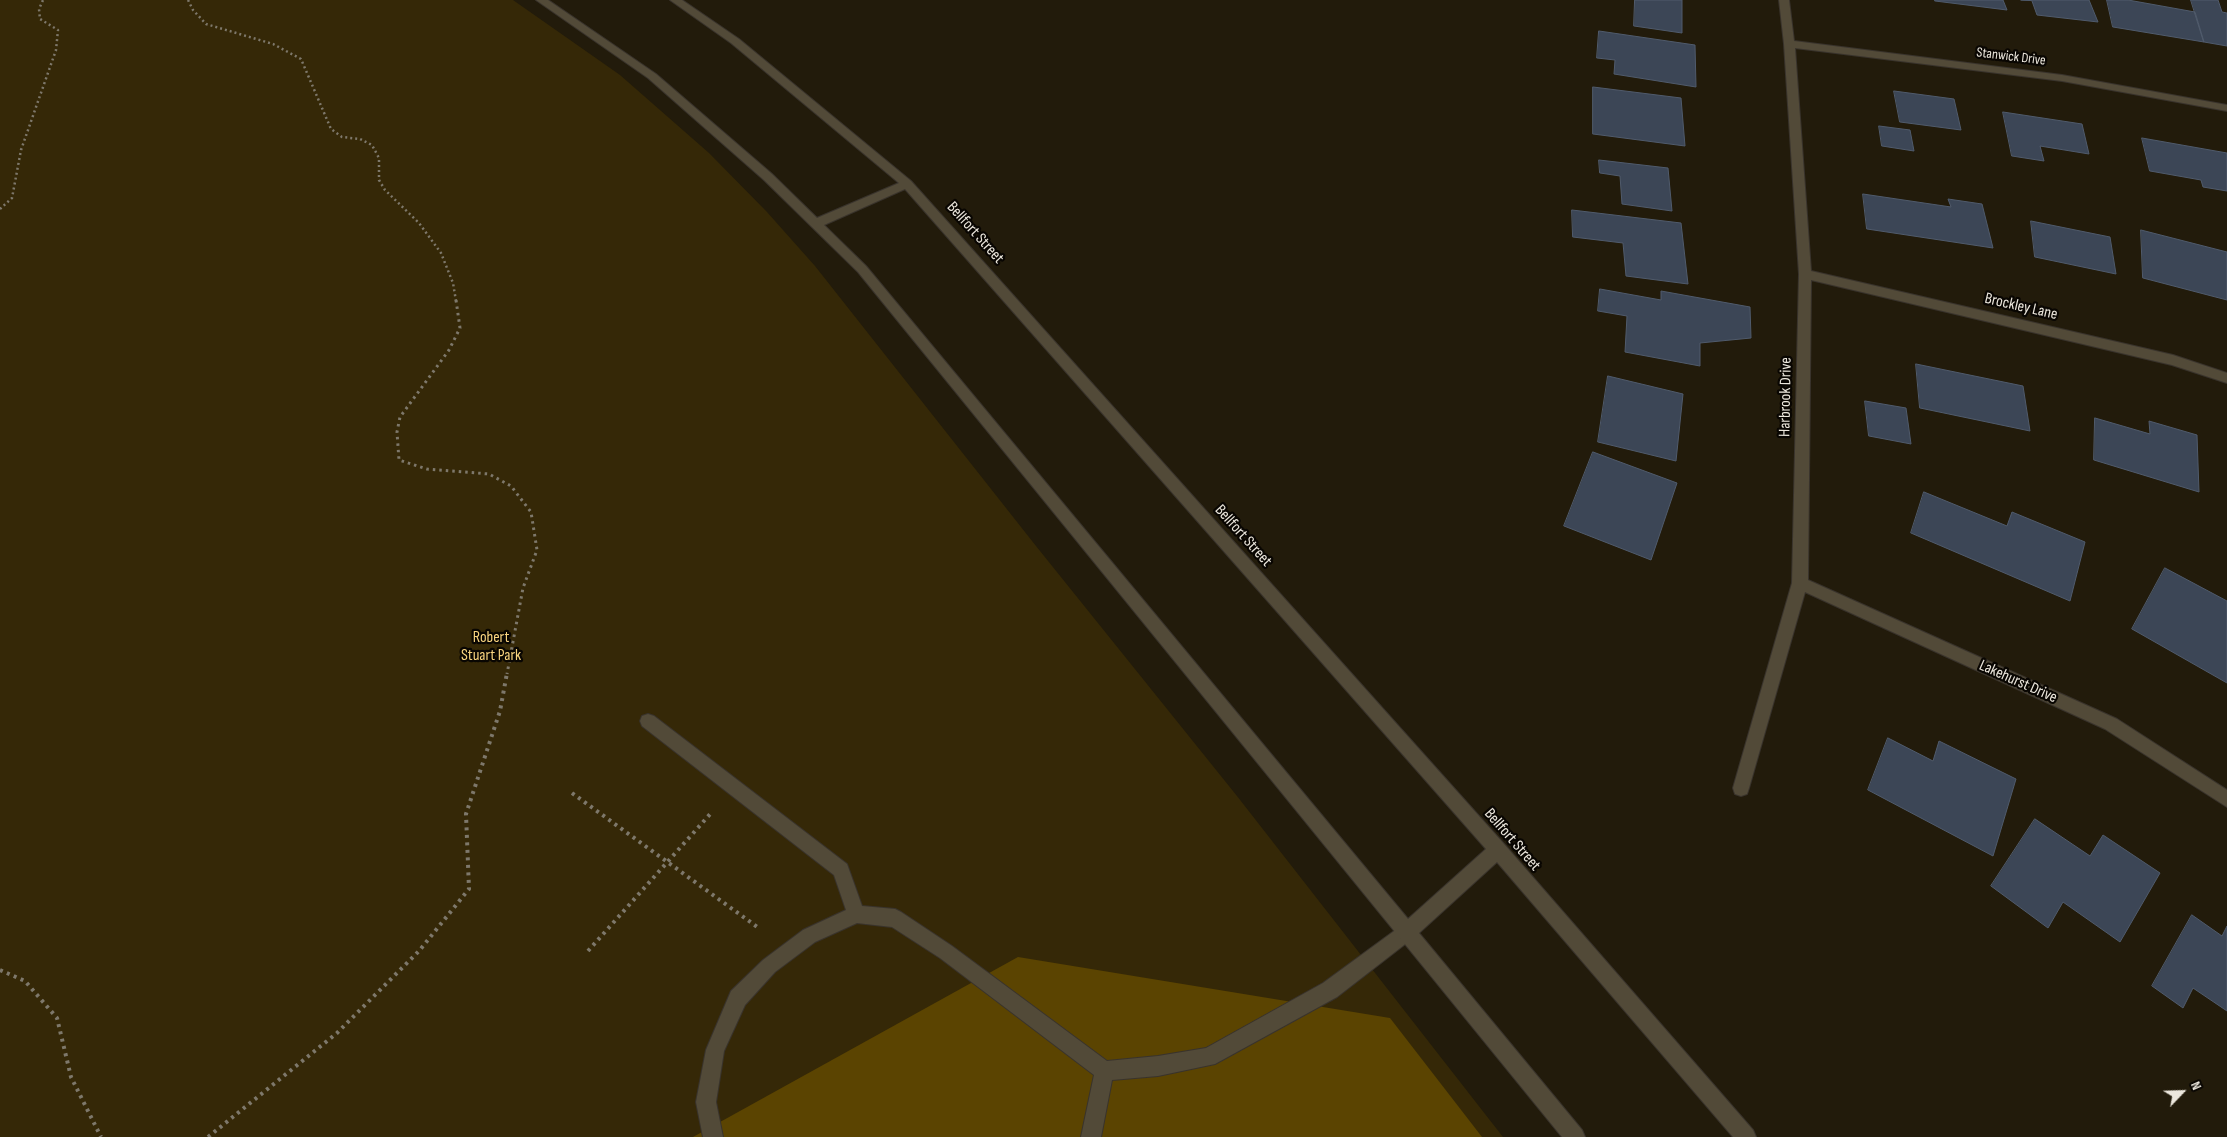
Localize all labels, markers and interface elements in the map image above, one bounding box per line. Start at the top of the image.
street label: Stanwick Drive [1975,44,2047,70]
street label: Bellfort Street [942,198,1008,268]
street label: Brockley Lane [1983,289,2059,325]
street label: Harbrook Drive [1776,357,1796,437]
street label: Bellfort Street [1210,501,1276,571]
park label: Robert Stuart Park [461,628,521,666]
street label: Lakehurst Drive [1976,656,2060,708]
street label: Bellfort Street [1480,805,1544,875]
north arrow [2157,1067,2207,1117]
text: N [2187,1079,2205,1093]

